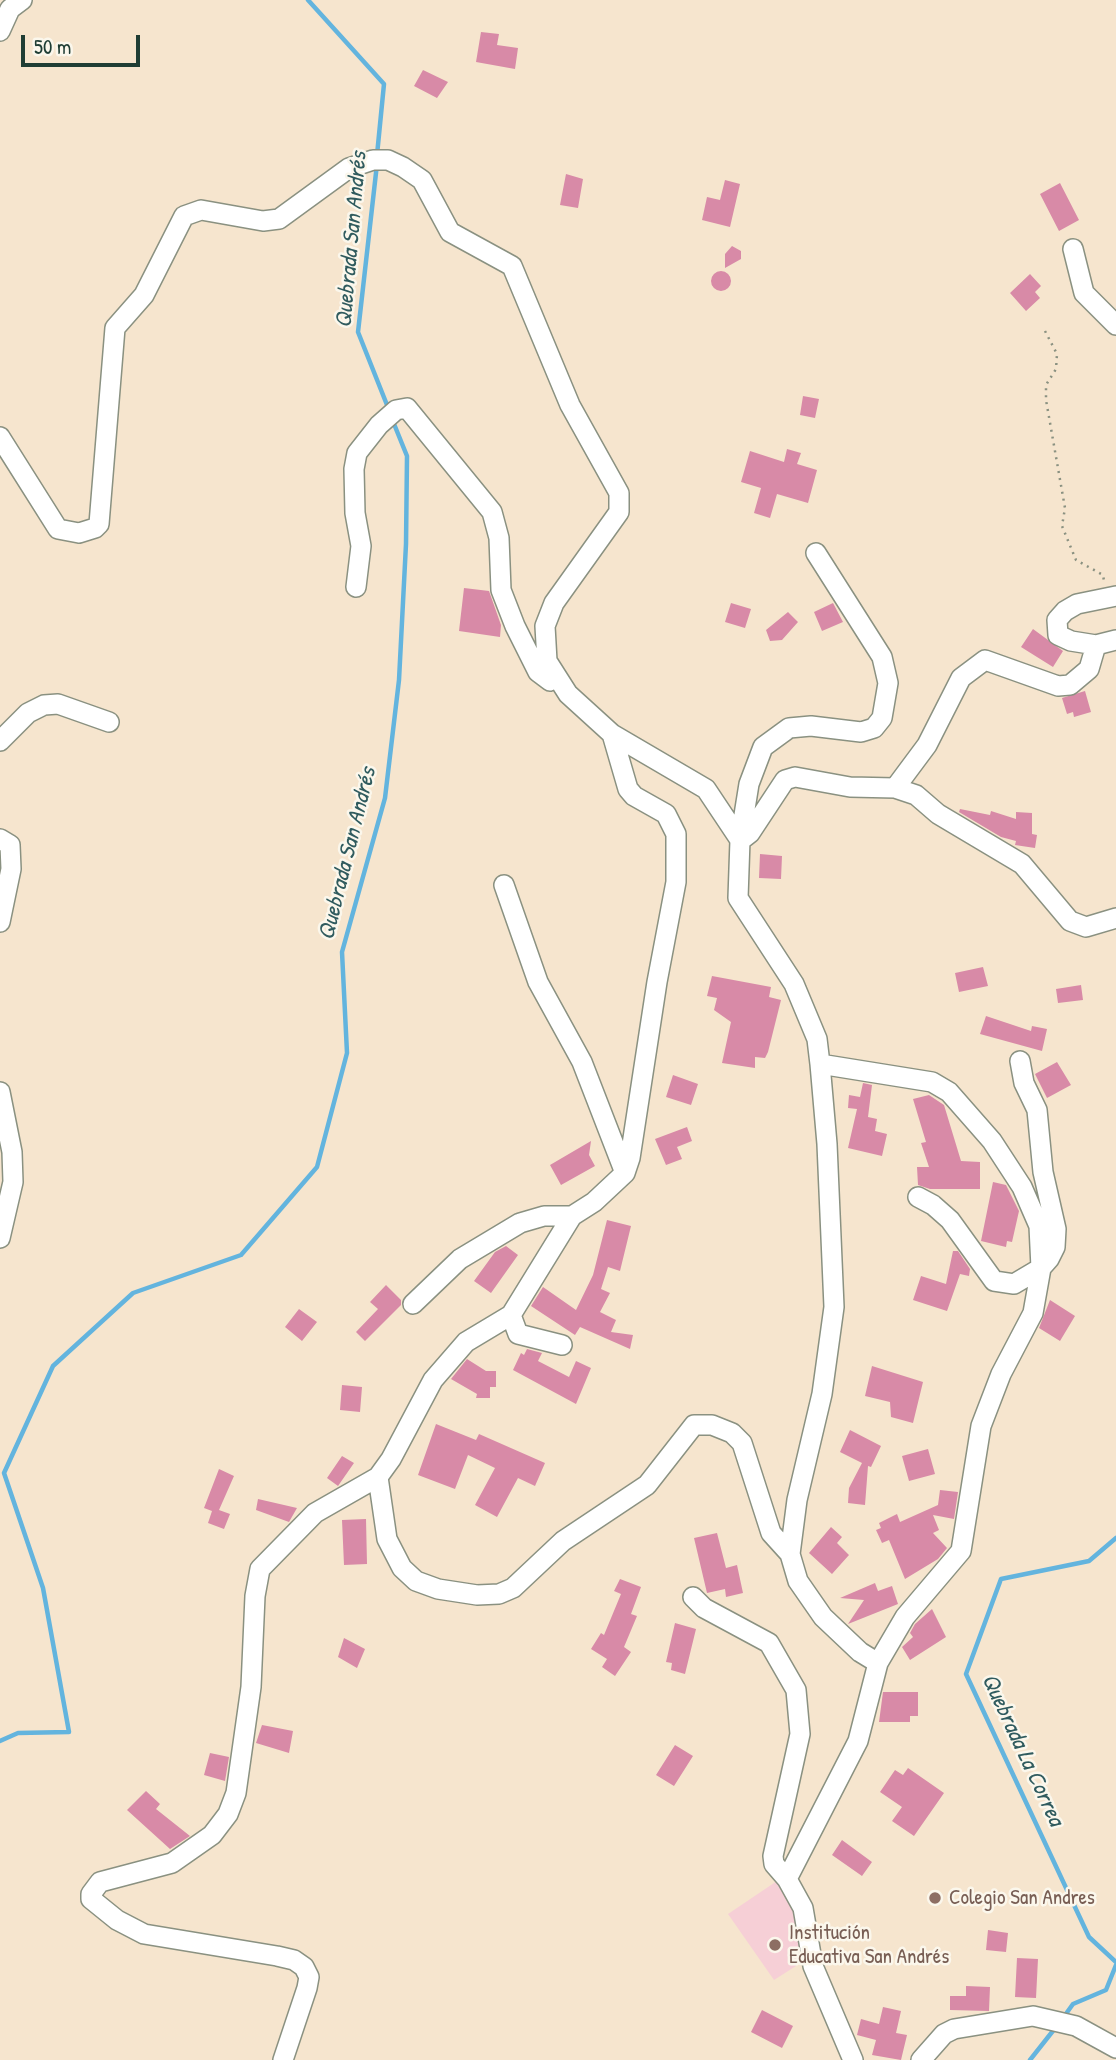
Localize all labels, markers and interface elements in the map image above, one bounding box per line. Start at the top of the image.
scale bar [24,21,144,65]
text: 50 m [34,32,71,61]
water label: Quebrada San Andrés [331,151,373,329]
water label: Quebrada San Andrés [313,765,383,943]
water label: Quebrada La Correa [975,1670,1069,1830]
place label: Colegio San Andres [949,1885,1095,1911]
marker: Colegio San Andres [927,1890,943,1906]
place label: Institución Educativa San Andrés [789,1920,949,1970]
marker: Institución Educativa San Andrés [767,1937,783,1953]

